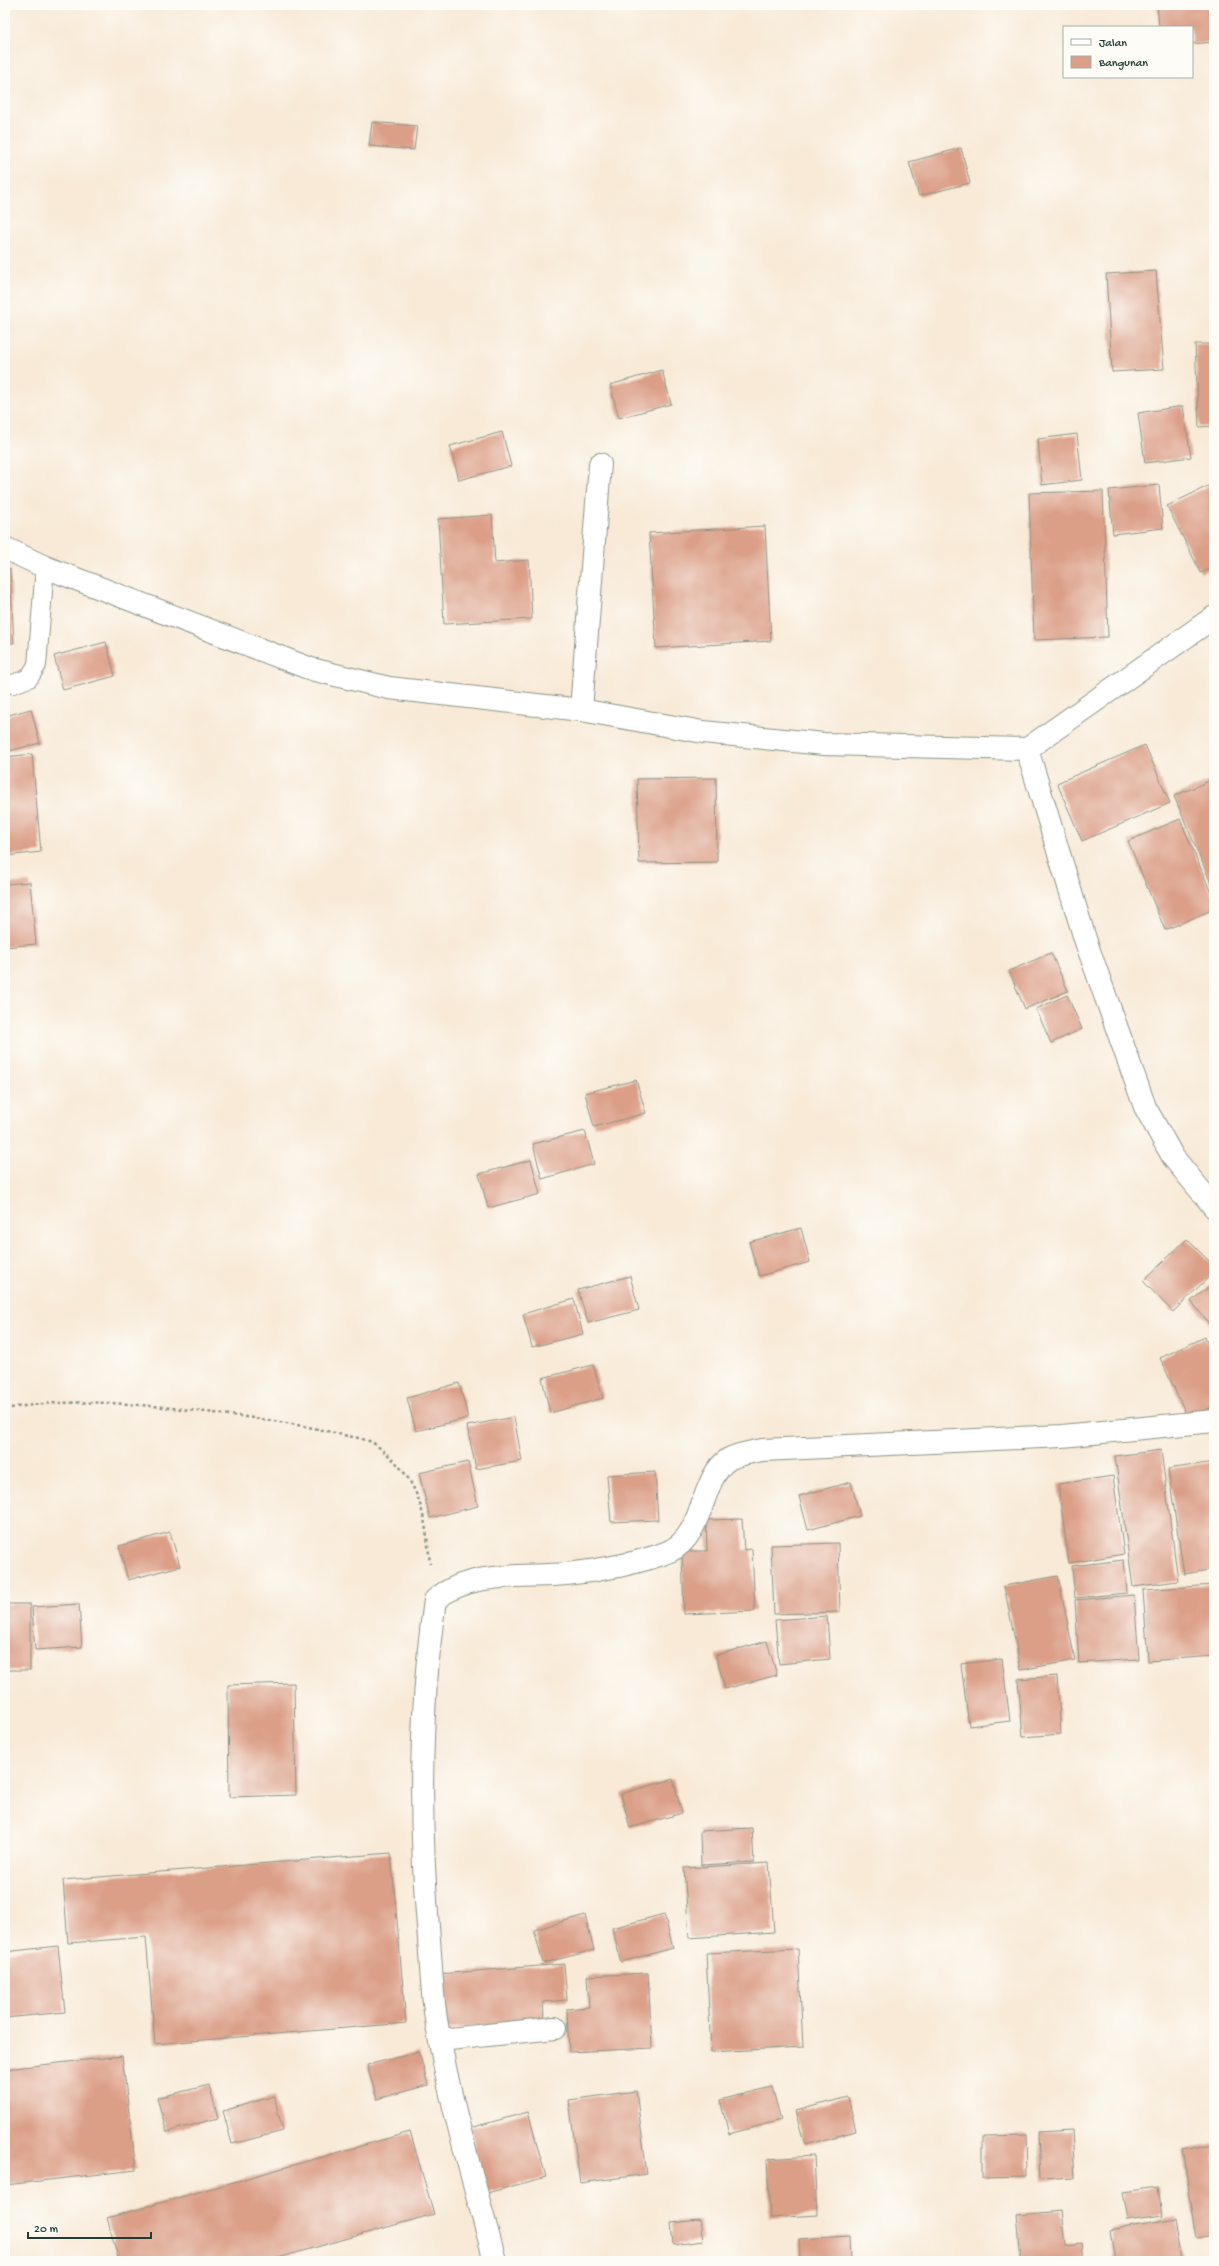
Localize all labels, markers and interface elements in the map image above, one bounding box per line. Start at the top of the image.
legend [1063,26,1193,78]
text: Jalan [1099,37,1127,51]
text: Bangunan [1098,57,1148,71]
scale bar [28,2214,151,2240]
text: 20 m [34,2223,59,2237]

